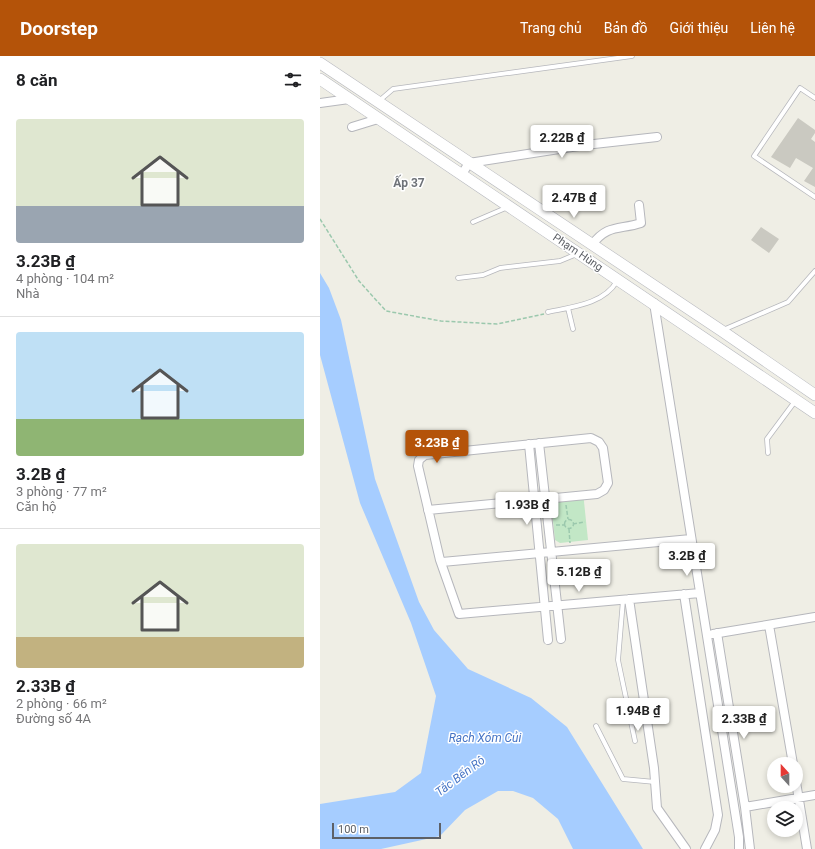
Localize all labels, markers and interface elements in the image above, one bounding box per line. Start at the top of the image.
text: Doorstep [20,17,98,40]
text: Trang chủ [520,20,582,36]
text: Bản đồ [604,20,648,36]
text: Giới thiệu [670,20,728,36]
text: Liên hệ [750,20,795,36]
icon: filters [282,69,304,91]
text: 8 căn [16,70,57,90]
pin: 2.22B ₫ [525,125,599,159]
text: 2.22B ₫ [539,130,585,145]
icon: home [124,145,196,217]
district label: Ấp 37 [393,174,425,190]
pin: 2.47B ₫ [537,185,611,219]
text: 2.47B ₫ [551,190,597,205]
street label: Phạm Hùng [550,231,605,274]
text: 3.23B ₫ [16,251,75,271]
text: 4 phòng · 104 m² [16,271,114,286]
text: Nhà [16,286,40,301]
icon: home [124,358,196,430]
pin: 3.23B ₫ [400,430,474,464]
text: 3.23B ₫ [414,435,460,450]
text: 3.2B ₫ [16,464,65,484]
text: 3 phòng · 77 m² [16,484,107,499]
pin: 1.93B ₫ [490,492,564,526]
text: 1.93B ₫ [504,497,550,512]
text: Căn hộ [16,499,57,514]
pin: 3.2B ₫ [654,543,720,577]
text: 3.2B ₫ [668,548,706,563]
pin: 5.12B ₫ [542,559,616,593]
text: 5.12B ₫ [556,564,602,579]
icon: home [124,570,196,642]
text: 2.33B ₫ [16,676,75,696]
text: 2 phòng · 66 m² [16,696,107,711]
pin: 1.94B ₫ [601,698,675,732]
text: 1.94B ₫ [615,703,661,718]
pin: 2.33B ₫ [707,706,781,740]
text: Đường số 4A [16,711,91,726]
text: 2.33B ₫ [721,711,767,726]
water label: Rạch Xóm Củi [449,731,522,745]
water label: Tắc Bến Rô [433,753,488,799]
north arrow [767,757,803,793]
map controls [767,757,803,837]
button: layers [767,801,803,837]
scale bar [332,821,441,840]
text: 100 m [338,823,369,836]

